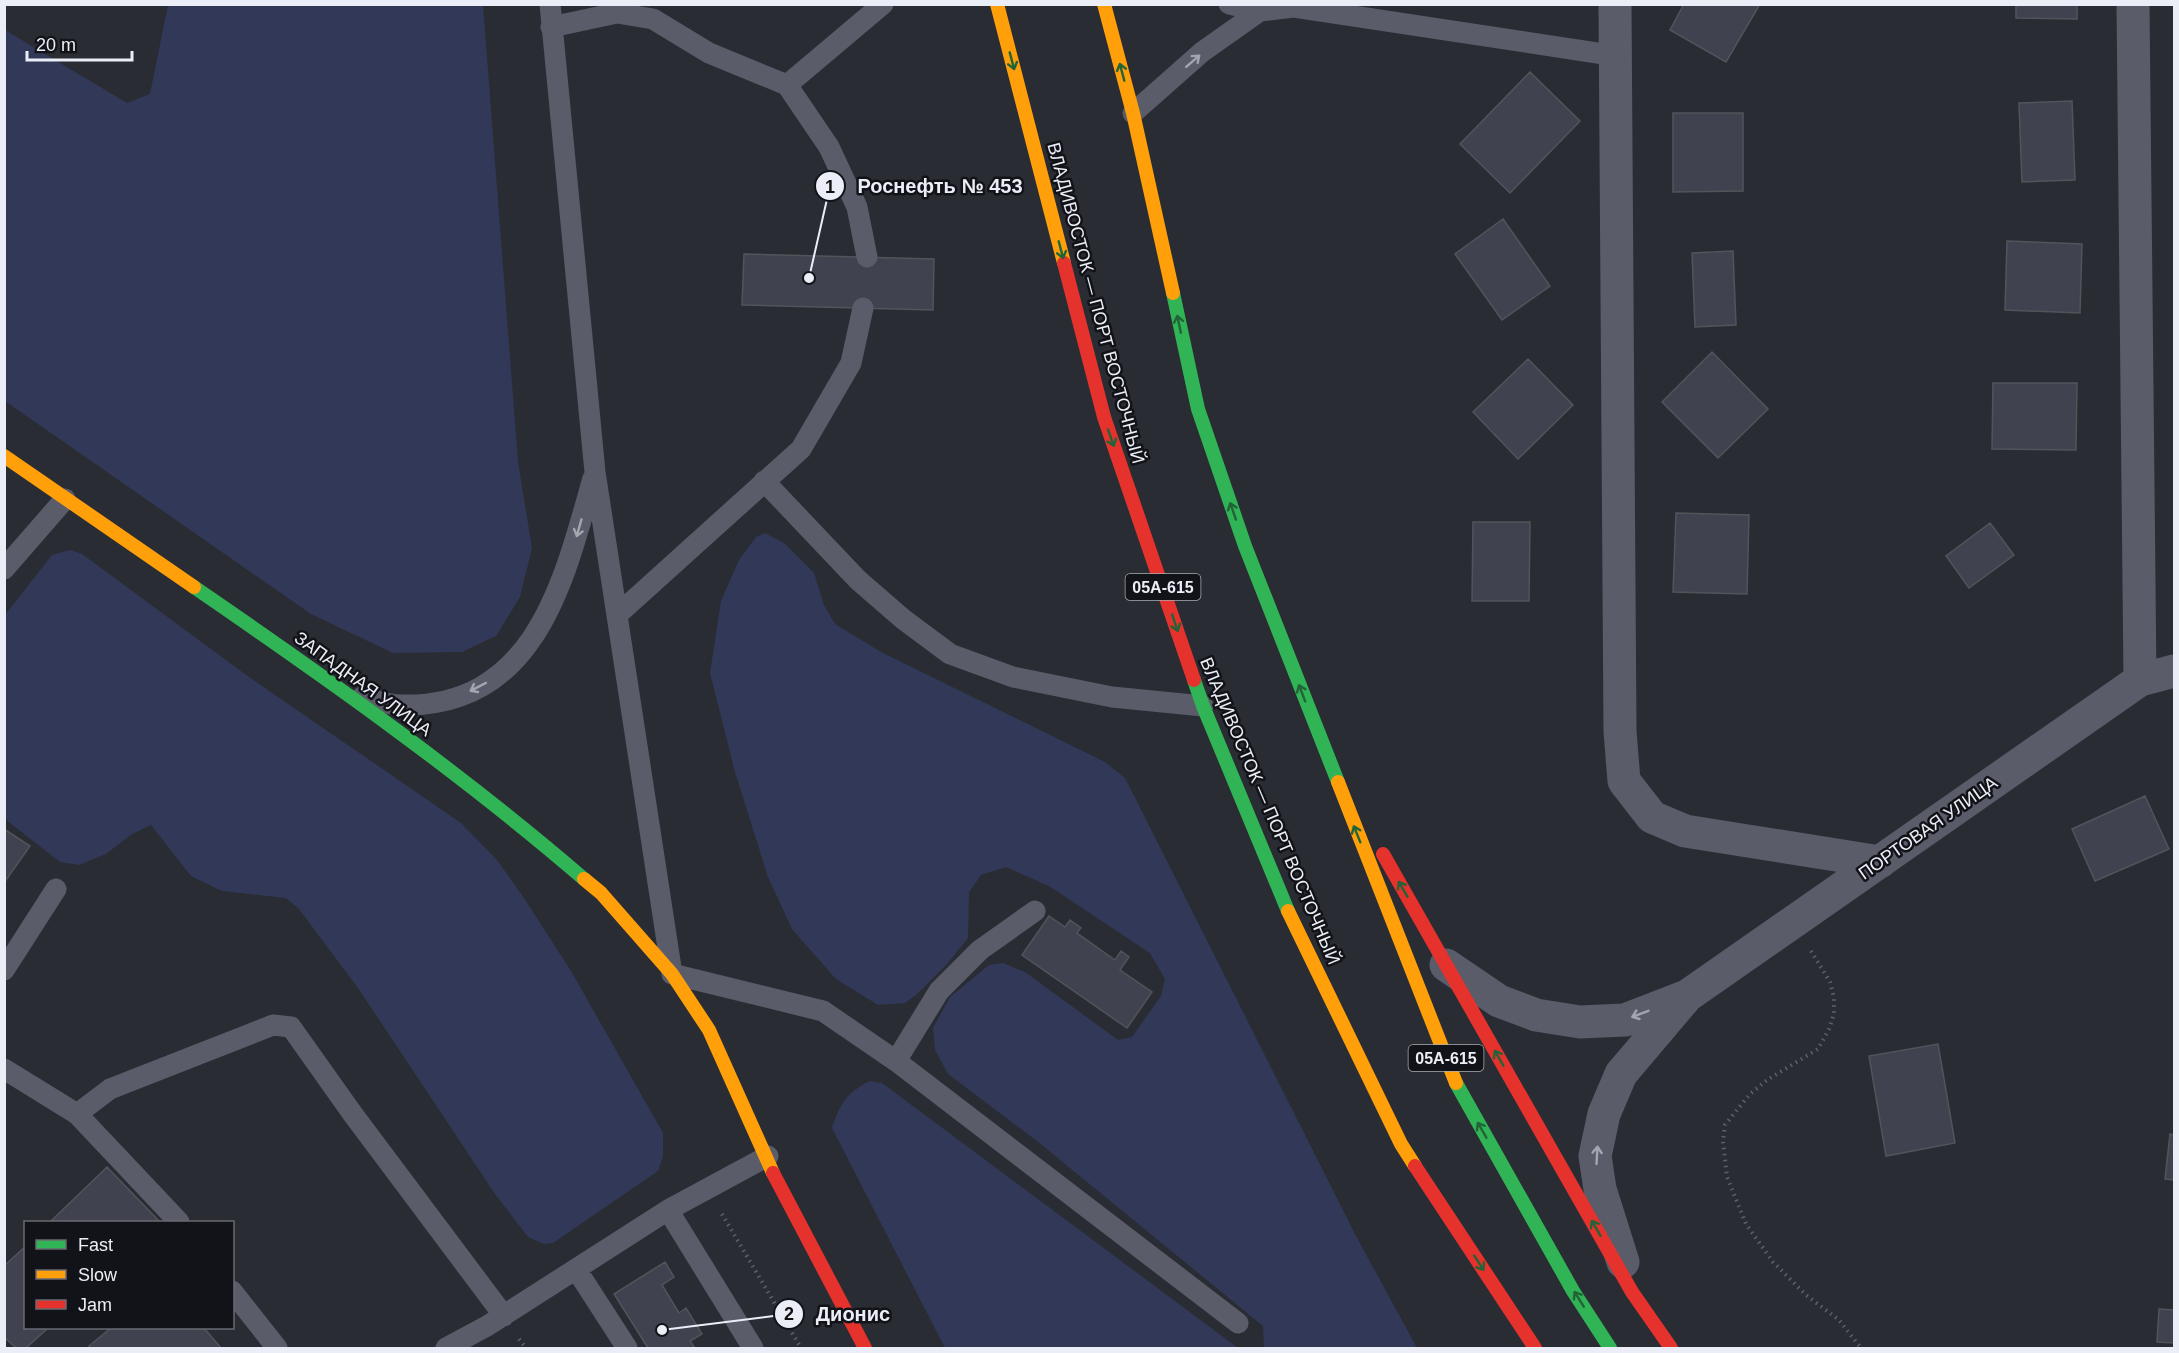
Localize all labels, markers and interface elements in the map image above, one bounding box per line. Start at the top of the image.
scale bar [27,24,132,62]
text: 20 m [36,35,76,55]
one-way arrow [1006,51,1018,70]
one-way arrow [1185,54,1201,67]
one-way arrow [1116,63,1127,82]
street label: ВЛАДИВОСТОК — ПОРТ ВОСТОЧНЫЙ [1043,140,1150,466]
callout: Роснефть № 453 [815,167,1035,205]
text: Роснефть № 453 [857,175,1023,197]
text: 1 [825,177,835,197]
one-way arrow [1055,240,1067,259]
one-way arrow [1173,314,1184,334]
one-way arrow [1107,428,1118,447]
one-way arrow [1227,502,1238,521]
one-way arrow [573,518,584,537]
road number: 05А-615 [1126,574,1200,600]
one-way arrow [1170,613,1181,631]
street label: ЗАПАДНАЯ УЛИЦА [291,628,435,740]
street label: ВЛАДИВОСТОК — ПОРТ ВОСТОЧНЫЙ [1196,654,1345,967]
one-way arrow [470,682,488,694]
one-way arrow [1296,684,1307,703]
street label: ПОРТОВАЯ УЛИЦА [1855,773,2001,883]
one-way arrow [1351,826,1362,844]
one-way arrow [1397,881,1409,898]
one-way arrow [1631,1009,1650,1020]
road number: 05А-615 [1408,1045,1484,1071]
one-way arrow [1493,1050,1505,1067]
one-way arrow [1476,1122,1488,1139]
one-way arrow [1592,1146,1603,1165]
one-way arrow [1590,1220,1602,1237]
legend [24,1221,234,1329]
text: Fast [78,1235,113,1255]
one-way arrow [1473,1254,1485,1271]
text: Slow [78,1265,118,1285]
one-way arrow [1572,1291,1584,1308]
text: Jam [78,1295,112,1315]
callout: Дионис [774,1295,902,1333]
text: Дионис [816,1303,890,1325]
text: 2 [784,1304,794,1324]

